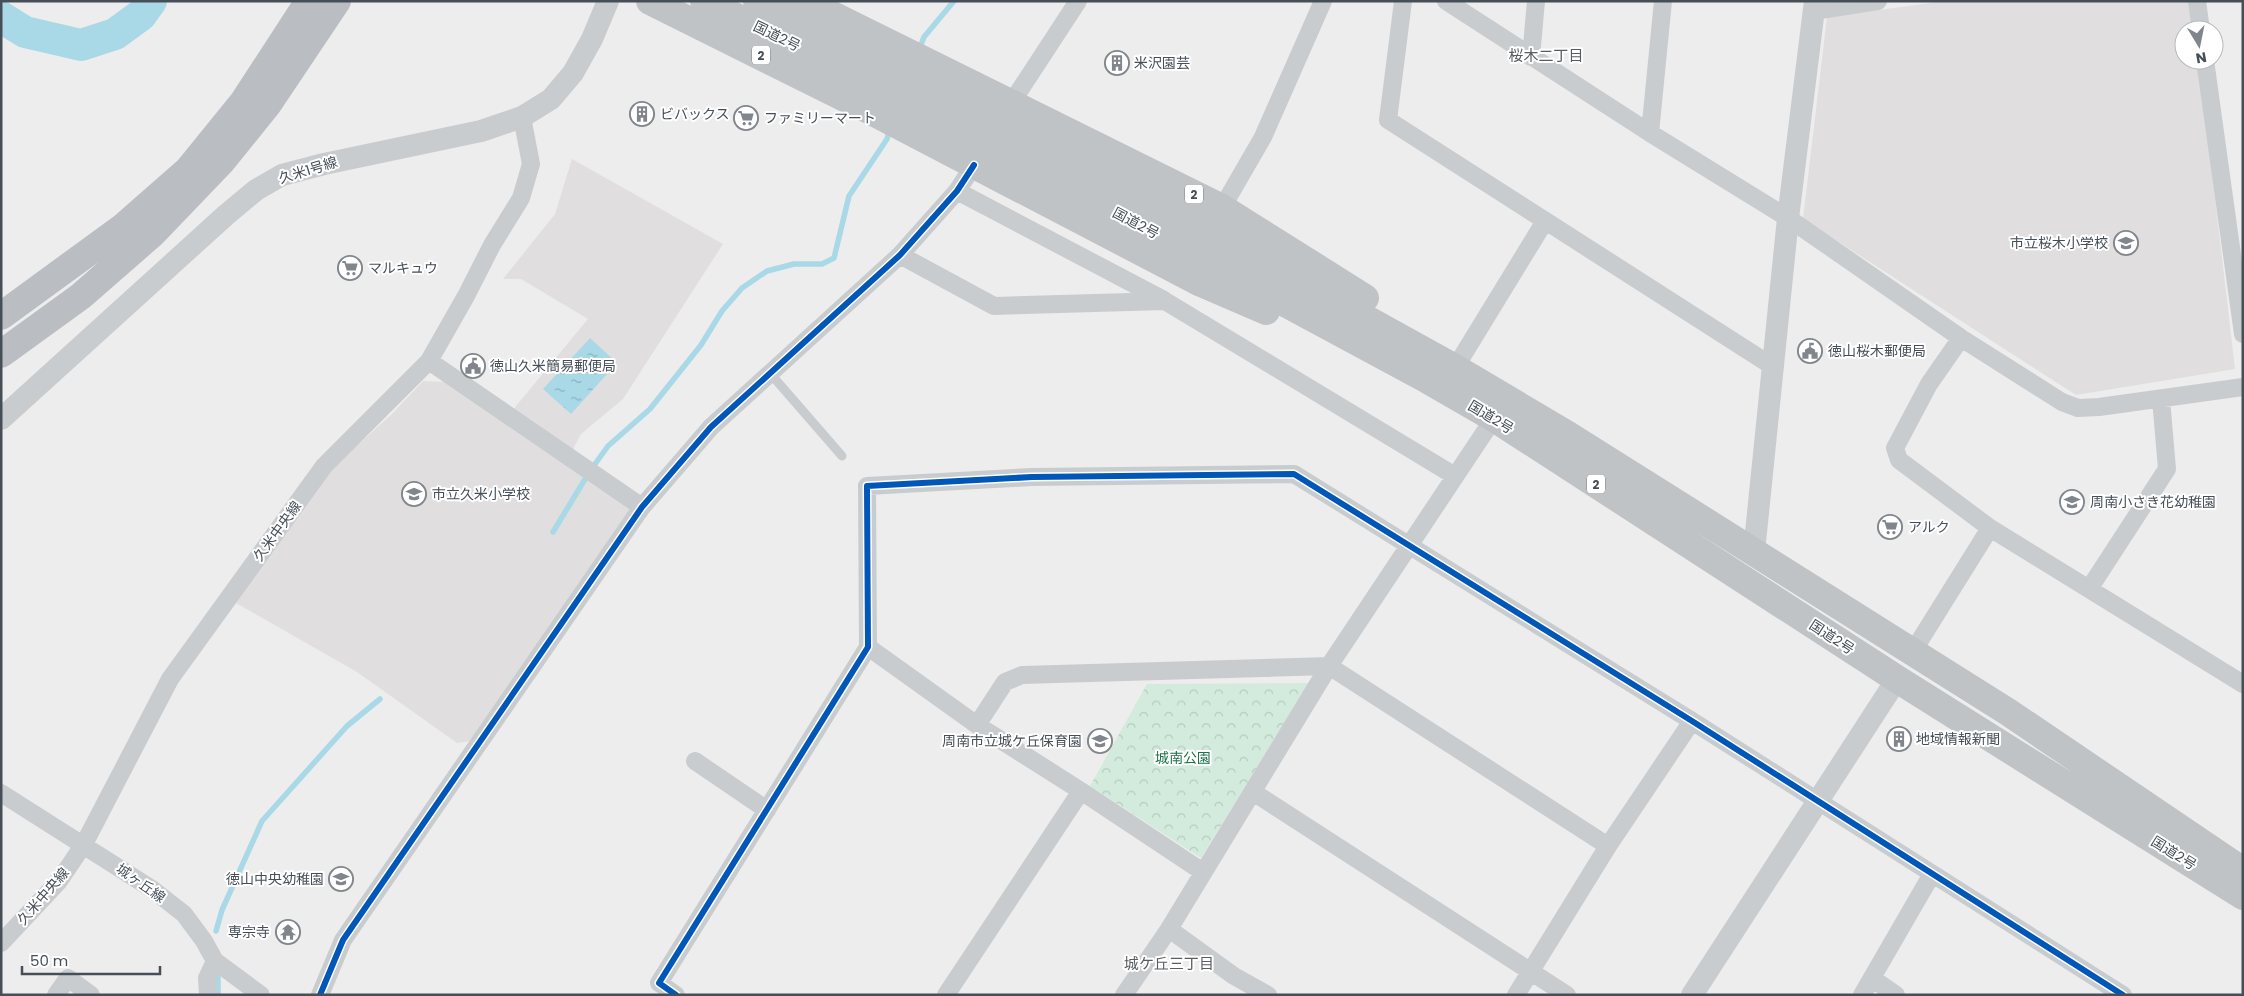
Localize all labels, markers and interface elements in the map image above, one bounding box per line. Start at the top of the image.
street label: 国道2号 [751,17,803,55]
north arrow [2174,20,2224,70]
district label: 桜木二丁目 [1508,45,1584,66]
road number: 2 [752,46,770,64]
text: N [2194,47,2208,69]
building icon: 米沢園芸 [1104,50,1130,76]
place label: 米沢園芸 [1134,53,1190,73]
building icon: ビバックス [629,101,655,127]
place label: ビバックス [660,104,730,124]
supermarket icon: ファミリーマート [733,105,759,131]
place label: ファミリーマート [764,108,876,128]
street label: 久米1号線 [276,152,340,188]
road number: 2 [1185,184,1203,203]
street label: 国道2号 [1109,202,1163,244]
school or university icon: 市立桜木小学校 [2113,230,2139,256]
place label: 市立桜木小学校 [2010,233,2108,253]
supermarket icon: マルキュウ [337,255,363,281]
place label: マルキュウ [368,258,438,278]
public building icon: 徳山桜木郵便局 [1797,338,1823,364]
place label: 徳山桜木郵便局 [1828,341,1926,361]
public building icon: 徳山久米簡易郵便局 [460,353,486,379]
place label: 徳山久米簡易郵便局 [490,356,616,376]
street label: 国道2号 [1464,396,1518,438]
road number: 2 [1587,474,1605,494]
school or university icon: 市立久米小学校 [401,481,427,507]
place label: 市立久米小学校 [432,484,530,504]
school or university icon: 周南小さき花幼稚園 [2059,489,2085,515]
place label: 周南小さき花幼稚園 [2090,492,2216,512]
street label: 久米中央線 [248,497,306,565]
supermarket icon: アルク [1877,514,1903,540]
place label: アルク [1908,517,1950,537]
street label: 国道2号 [1806,615,1858,659]
building icon: 地域情報新聞 [1886,726,1912,752]
school or university icon: 周南市立城ケ丘保育園 [1087,728,1113,754]
place label: 地域情報新聞 [1916,729,2000,749]
place label: 周南市立城ケ丘保育園 [942,731,1082,751]
park label: 城南公園 [1155,748,1211,768]
street label: 国道2号 [2147,831,2201,875]
street label: 城ヶ丘線 [112,859,170,907]
street label: 久米中央線 [12,863,74,929]
school or university icon: 徳山中央幼稚園 [328,866,354,892]
place label: 徳山中央幼稚園 [226,869,324,889]
temple icon: 専宗寺 [275,919,301,945]
place label: 専宗寺 [228,922,270,942]
scale bar [22,944,160,976]
text: 50 m [30,950,68,971]
district label: 城ケ丘三丁目 [1124,953,1214,974]

